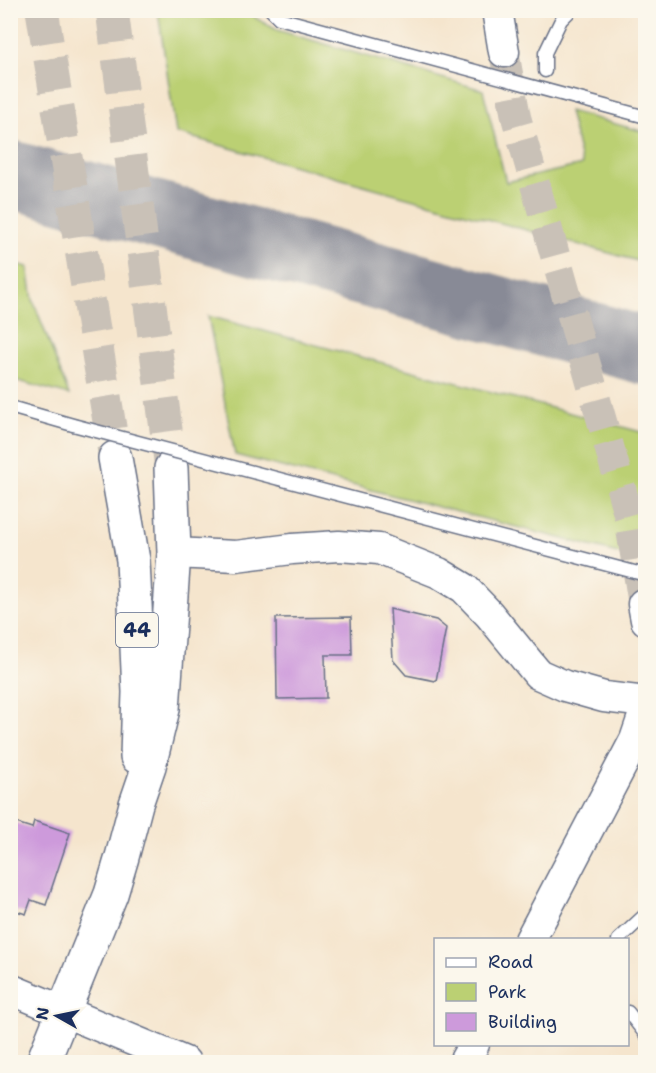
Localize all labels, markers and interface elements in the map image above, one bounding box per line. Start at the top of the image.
road number: 44 [116,613,158,647]
legend [434,938,629,1046]
text: Road [488,950,533,974]
text: Park [488,980,527,1004]
north arrow [27,986,87,1046]
text: N [31,1006,54,1022]
text: Building [488,1010,557,1034]

